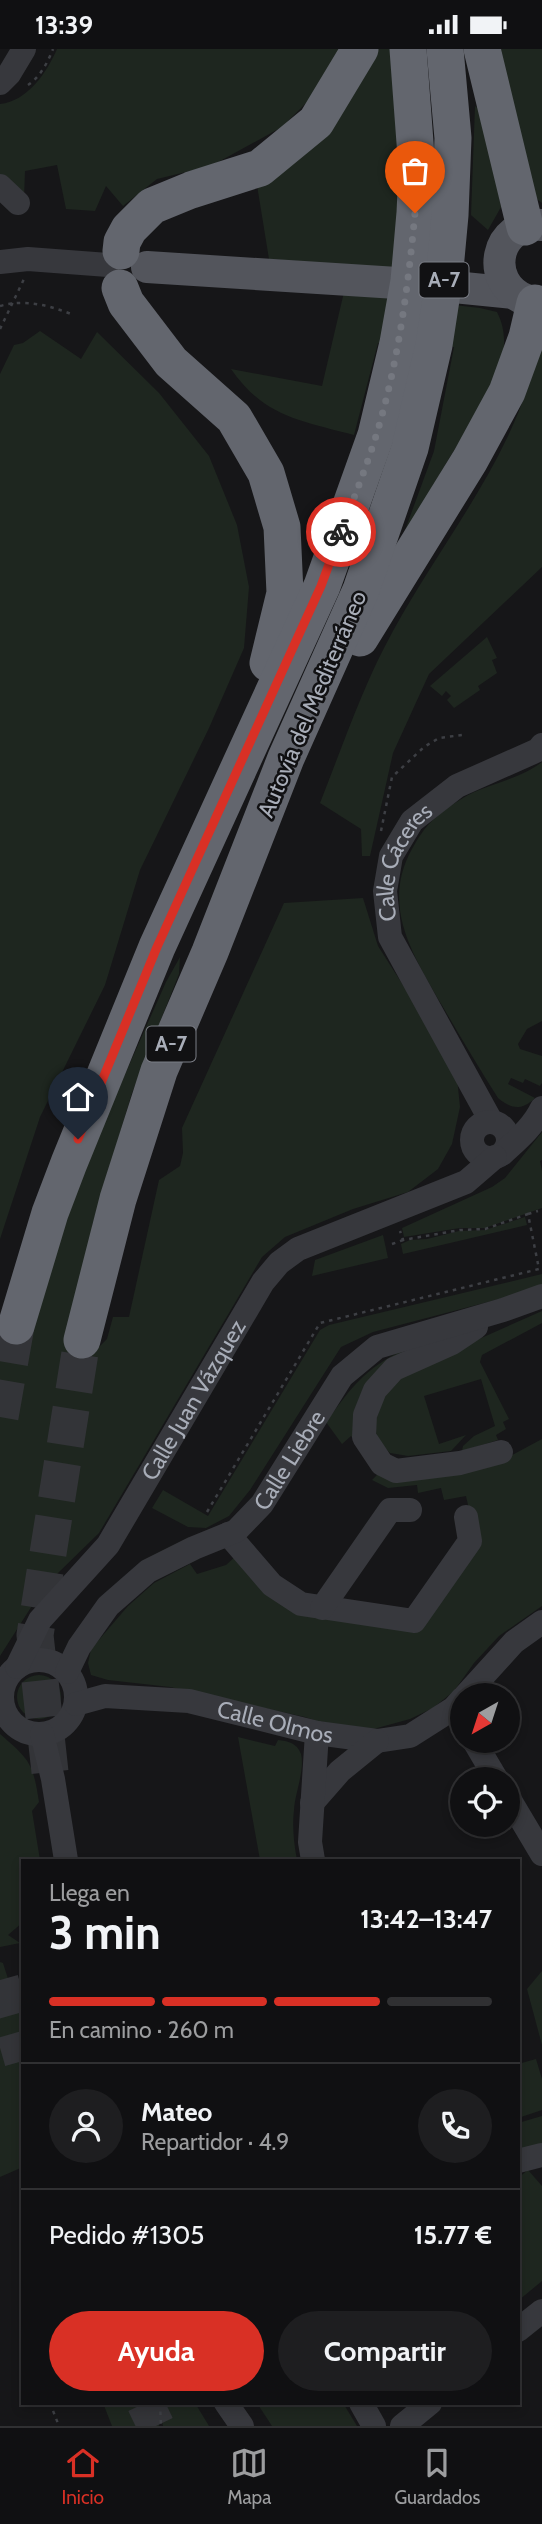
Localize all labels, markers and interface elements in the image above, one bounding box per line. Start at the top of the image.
text: 13:39 [35,9,93,41]
pin [385,141,445,213]
icon: bag [396,152,434,190]
road number: A-7 [420,263,468,297]
courier [306,497,376,567]
icon: bike [322,513,360,551]
street label: Autovía del Mediterráneo [252,586,372,822]
street label: Calle Cáceres [371,797,438,923]
road number: A-7 [146,1027,196,1061]
pin [48,1067,108,1139]
icon: home [59,1078,97,1116]
street label: Calle Juan Vázquez [135,1314,252,1485]
street label: Calle Liebre [248,1405,331,1515]
north arrow [450,1683,520,1753]
map controls [450,1683,520,1837]
street label: Calle Olmos [214,1695,335,1749]
button: locate [450,1767,520,1837]
text: Llega en [49,1879,130,1907]
text: 13:42–13:47 [360,1903,492,1935]
text: 3 min [49,1905,161,1961]
text: En camino · 260 m [49,2016,234,2044]
button: person [49,2089,123,2163]
button: phone [418,2089,492,2163]
text: Mateo [141,2096,212,2128]
text: Repartidor · 4.9 [141,2128,289,2156]
text: Pedido #1305 [49,2219,204,2251]
text: 15.77 € [414,2219,492,2251]
button: Ayuda [49,2311,264,2391]
button: Compartir [278,2311,492,2391]
tab: Inicio [62,2444,104,2509]
tab: Mapa [227,2444,271,2509]
tab: Guardados [394,2444,480,2509]

